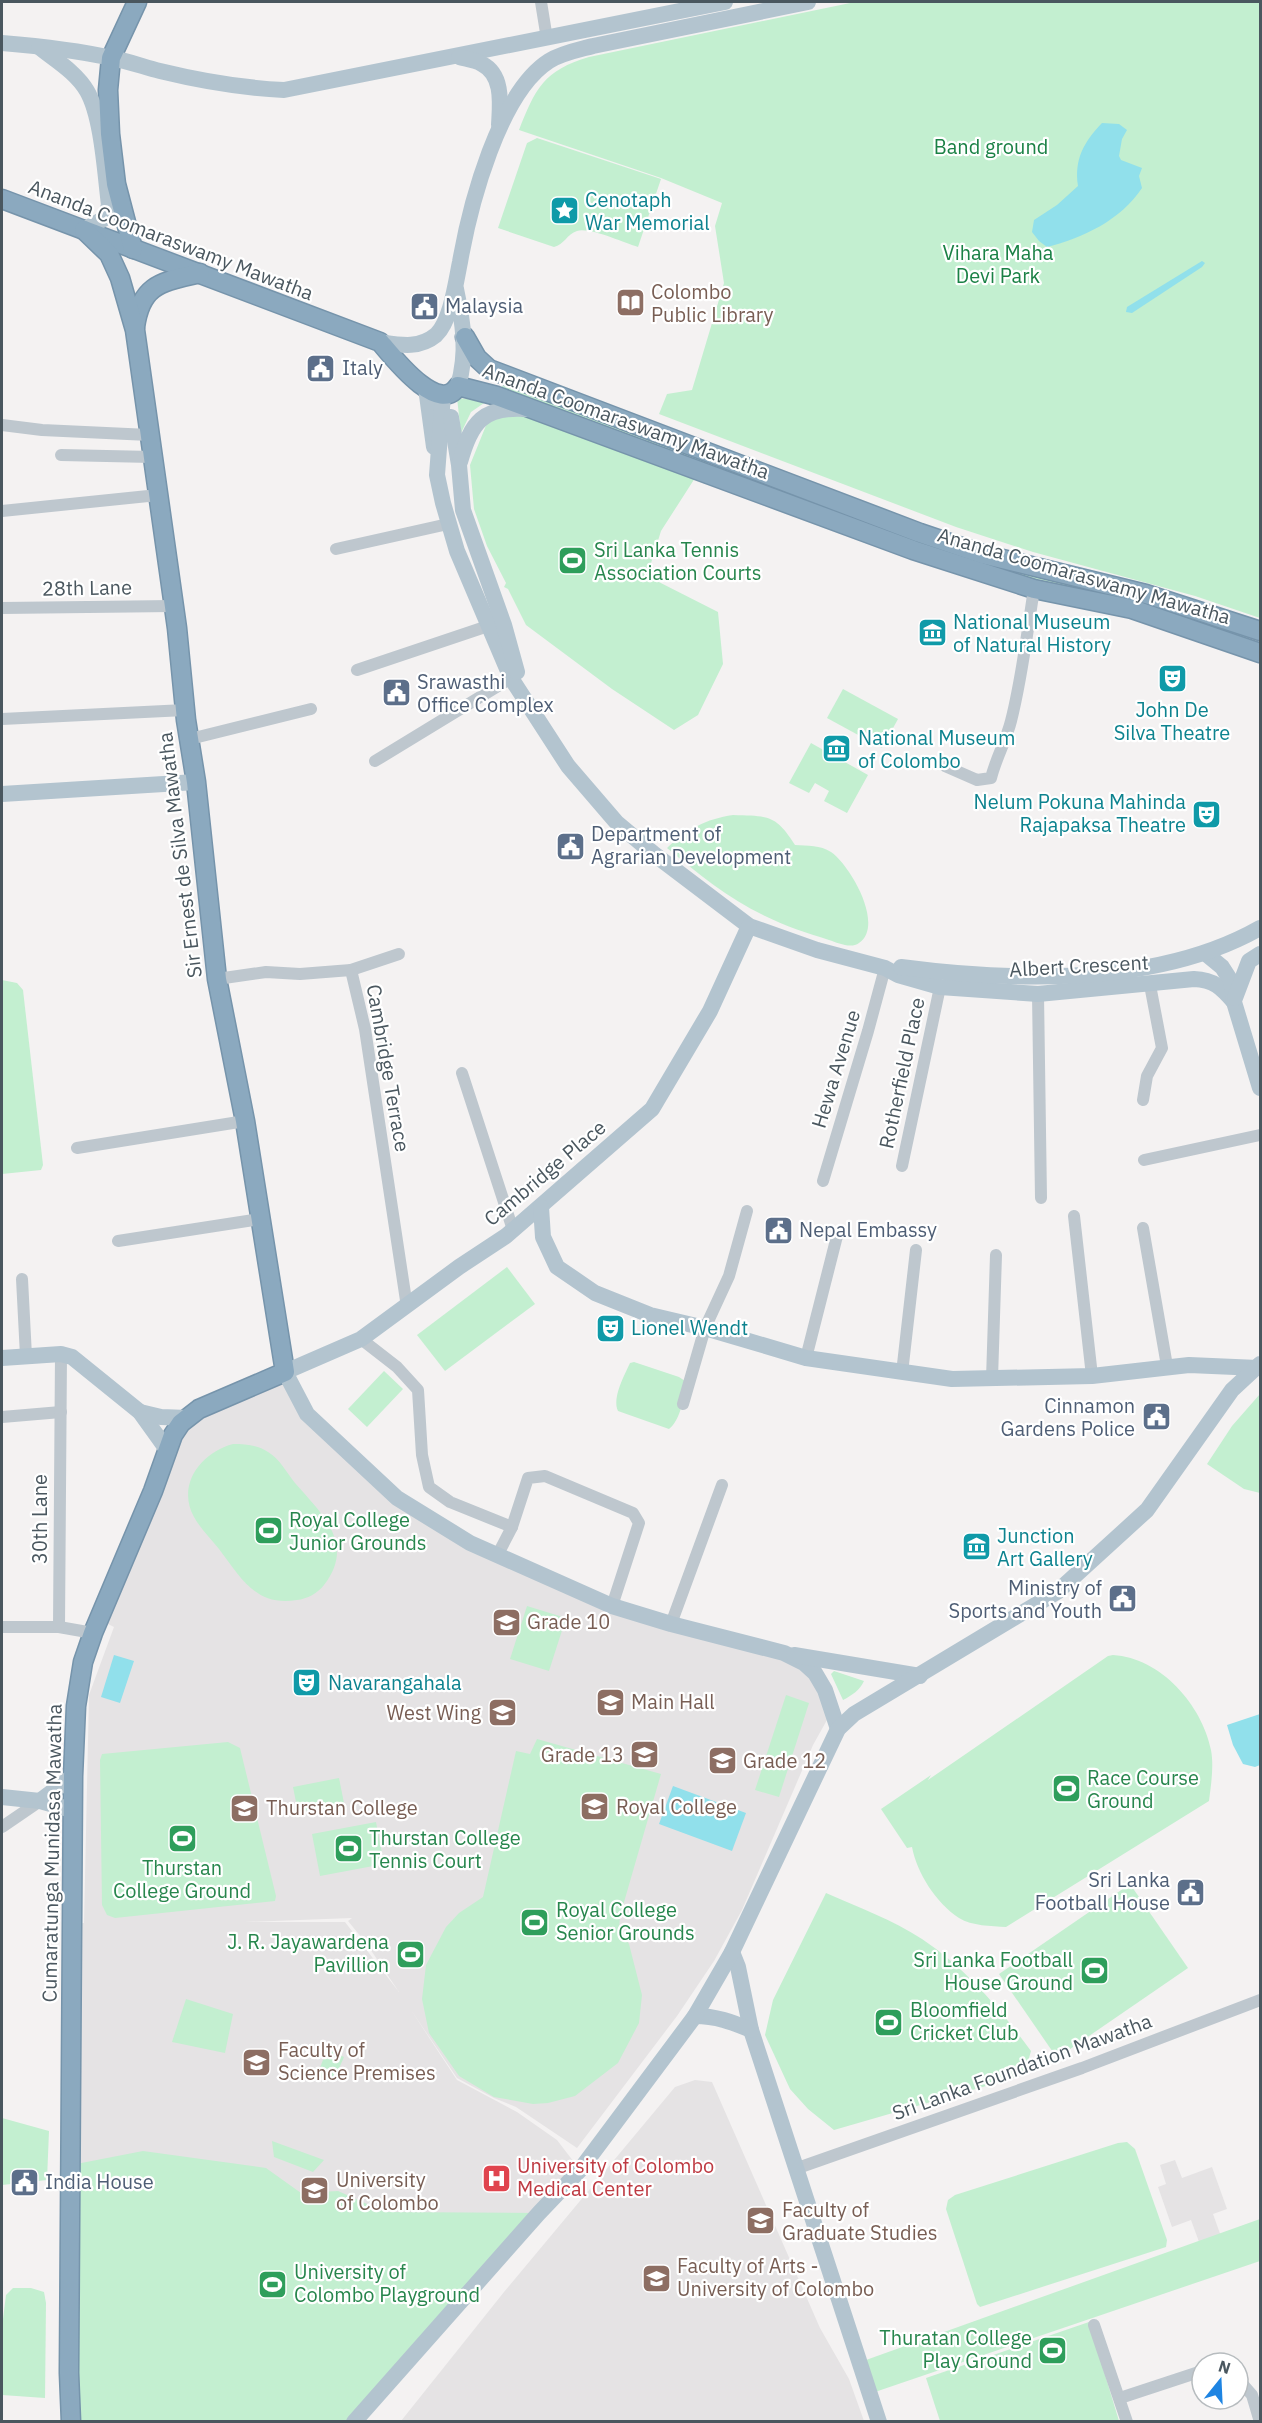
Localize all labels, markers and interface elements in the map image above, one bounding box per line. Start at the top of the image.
park label: Band ground [934,133,1048,160]
street label: Ananda Coomaraswamy Mawatha [25,173,318,307]
place label: Cenotaph War Memorial [585,186,710,236]
place icon: Cenotaph War Memorial [548,195,580,227]
park label: Vihara Maha Devi Park [943,239,1054,289]
place label: Colombo Public Library [651,278,773,328]
library icon: Colombo Public Library [614,287,646,319]
public building icon: Malaysia [408,290,440,322]
place label: Malaysia [445,292,524,319]
public building icon: Italy [305,352,337,384]
place label: Italy [342,354,383,381]
street label: Ananda Coomaraswamy Mawatha [479,356,774,485]
street label: Ananda Coomaraswamy Mawatha [935,521,1234,630]
place label: Sri Lanka Tennis Association Courts [594,536,762,586]
sports icon: Sri Lanka Tennis Association Courts [557,545,589,577]
street label: 28th Lane [42,573,132,602]
place label: National Museum of Natural History [953,608,1111,658]
museum icon: National Museum of Natural History [916,617,948,649]
theatre icon: John De Silva Theatre [1156,663,1188,695]
place label: Srawasthi Office Complex [417,668,554,718]
public building icon: Srawasthi Office Complex [380,677,412,709]
place label: John De Silva Theatre [1114,696,1230,746]
place label: National Museum of Colombo [858,724,1015,774]
street label: Sir Ernest de Silva Mawatha [151,730,208,979]
museum icon: National Museum of Colombo [821,733,853,765]
place label: Nelum Pokuna Mahinda Rajapaksa Theatre [974,788,1186,838]
theatre icon: Nelum Pokuna Mahinda Rajapaksa Theatre [1191,798,1223,830]
place label: Department of Agrarian Development [591,820,791,870]
public building icon: Department of Agrarian Development [554,830,586,862]
street label: Albert Crescent [1009,948,1149,983]
street label: Cambridge Terrace [360,982,417,1154]
street label: Rotherfield Place [872,995,931,1151]
street label: Hewa Avenue [805,1006,866,1131]
street label: Cambridge Place [478,1114,611,1232]
public building icon: Nepal Embassy [762,1214,794,1246]
place label: Nepal Embassy [799,1216,937,1243]
theatre icon: Lionel Wendt [594,1312,626,1344]
place label: Lionel Wendt [631,1314,748,1341]
place label: Cinnamon Gardens Police [1001,1392,1135,1442]
public building icon: Cinnamon Gardens Police [1140,1401,1172,1433]
street label: 30th Lane [26,1474,53,1564]
place label: Royal College Junior Grounds [289,1506,427,1556]
sports icon: Royal College Junior Grounds [252,1515,284,1547]
place label: Junction Art Gallery [997,1522,1093,1572]
museum icon: Junction Art Gallery [960,1531,992,1563]
place label: Ministry of Sports and Youth [949,1574,1103,1624]
public building icon: Ministry of Sports and Youth [1107,1583,1139,1615]
school or university icon: Grade 10 [490,1606,522,1638]
place label: Grade 10 [527,1608,610,1635]
theatre icon: Navarangahala [291,1667,323,1699]
place label: Navarangahala [328,1669,462,1696]
school or university icon: Main Hall [594,1686,626,1718]
place label: Main Hall [631,1688,715,1715]
school or university icon: West Wing [486,1697,518,1729]
place label: West Wing [386,1699,481,1726]
street label: Cumaratunga Munidasa Mawatha [35,1703,68,2003]
school or university icon: Grade 13 [629,1739,661,1771]
place label: Grade 13 [541,1741,624,1768]
school or university icon: Grade 12 [706,1745,738,1777]
place label: Grade 12 [743,1747,826,1774]
place label: Race Course Ground [1087,1764,1199,1814]
sports icon: Race Course Ground [1050,1773,1082,1805]
school or university icon: Royal College [579,1791,611,1823]
school or university icon: Thurstan College [229,1792,261,1824]
place label: Royal College [616,1793,737,1820]
place label: Thurstan College [266,1794,418,1821]
sports icon: Thurstan College Ground [166,1822,198,1854]
place label: Thurstan College Tennis Court [369,1824,521,1874]
sports icon: Thurstan College Tennis Court [332,1833,364,1865]
place label: Thurstan College Ground [113,1854,251,1904]
place label: Sri Lanka Football House [1035,1866,1170,1916]
public building icon: Sri Lanka Football House [1175,1876,1207,1908]
place label: Royal College Senior Grounds [556,1896,695,1946]
sports icon: Royal College Senior Grounds [519,1906,551,1938]
place label: J. R. Jayawardena Pavillion [227,1928,389,1978]
sports icon: J. R. Jayawardena Pavillion [394,1938,426,1970]
place label: Sri Lanka Football House Ground [913,1946,1073,1996]
sports icon: Sri Lanka Football House Ground [1078,1955,1110,1987]
place label: Bloomfield Cricket Club [910,1996,1019,2046]
sports icon: Bloomfield Cricket Club [873,2006,905,2038]
street label: Sri Lanka Foundation Mawatha [888,2007,1156,2126]
place label: Faculty of Science Premises [278,2036,436,2086]
school or university icon: Faculty of Science Premises [241,2046,273,2078]
place label: University of Colombo Medical Center [517,2152,714,2202]
hospital icon: University of Colombo Medical Center [480,2162,512,2194]
public building icon: India House [8,2166,40,2198]
place label: University of Colombo [336,2166,439,2216]
place label: India House [45,2168,154,2195]
school or university icon: University of Colombo [299,2175,331,2207]
place label: Faculty of Graduate Studies [782,2196,937,2246]
school or university icon: Faculty of Graduate Studies [745,2205,777,2237]
place label: Faculty of Arts - University of Colombo [677,2252,874,2302]
place label: University of Colombo Playground [294,2258,480,2308]
school or university icon: Faculty of Arts - University of Colombo [640,2262,672,2294]
sports icon: University of Colombo Playground [257,2268,289,2300]
place label: Thuratan College Play Ground [879,2324,1032,2374]
sports icon: Thuratan College Play Ground [1037,2334,1069,2366]
north arrow [1190,2351,1250,2411]
text: N [1216,2355,1233,2378]

